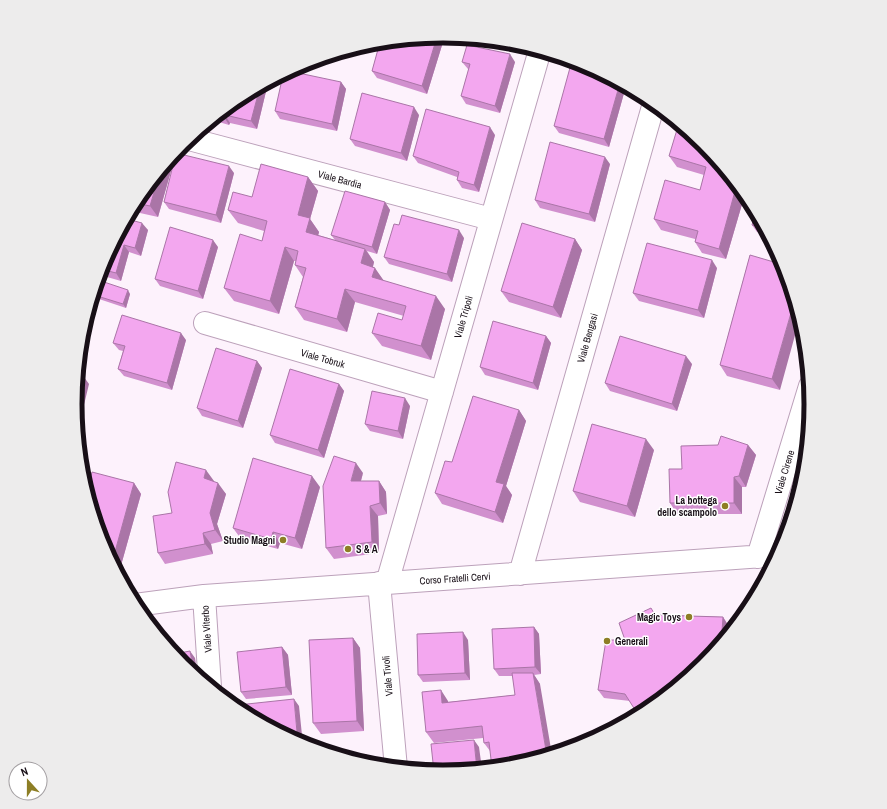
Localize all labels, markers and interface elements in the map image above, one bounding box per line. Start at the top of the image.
street label: Viale Bardia [316,167,364,192]
street label: Viale Tripoli [451,294,476,340]
street label: Viale Bengasi [574,312,601,364]
street label: Viale Tobruk [299,346,347,371]
street label: Viale Cirene [772,448,797,496]
place label: La bottega dello scampolo [657,494,717,519]
marker: La bottega dello scampolo [720,501,730,511]
place label: Studio Magni [224,534,275,547]
marker: Studio Magni [278,535,288,545]
place label: S & A [356,543,378,556]
marker: S & A [343,544,353,554]
street label: Corso Fratelli Cervi [419,570,491,587]
street label: Viale Viterbo [198,605,215,653]
place label: Magic Toys [637,611,681,624]
marker: Magic Toys [684,612,694,622]
place label: Generali [615,635,648,648]
marker: Generali [602,636,612,646]
street label: Viale Tivoli [379,655,396,697]
north arrow [8,761,48,801]
text: N [19,764,30,779]

